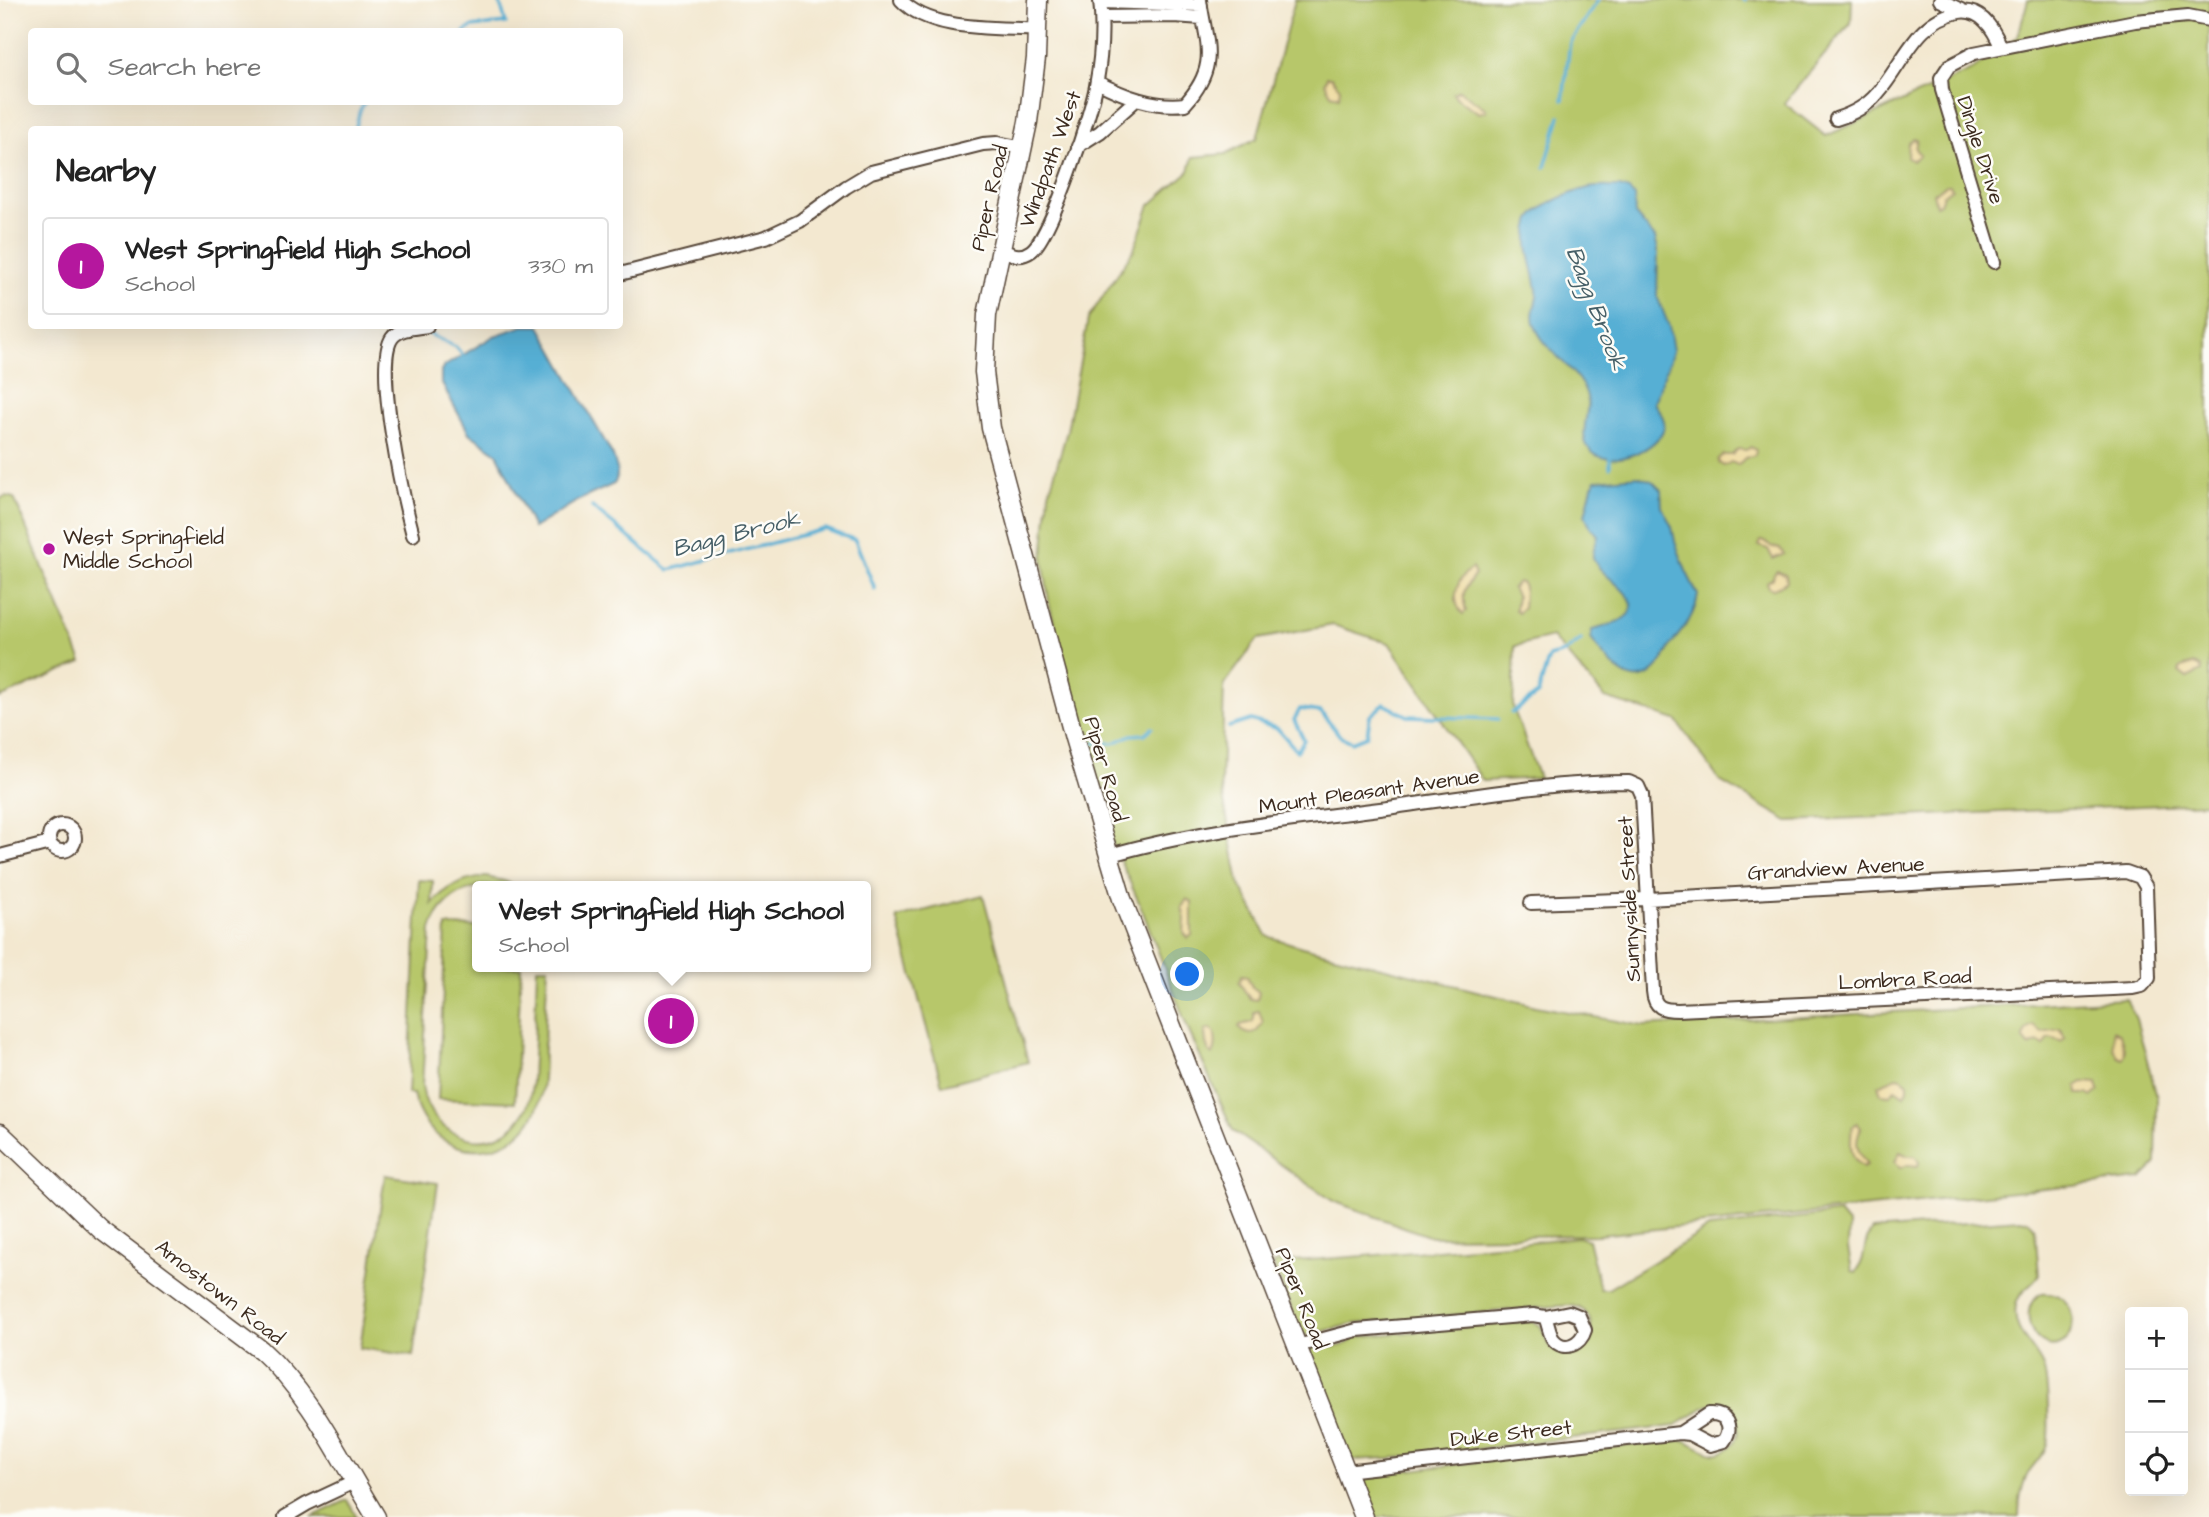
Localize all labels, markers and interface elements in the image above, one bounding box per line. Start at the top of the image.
search box [28,28,623,105]
icon: search [52,48,90,86]
text: Search here [108,49,261,85]
street label: Windpath West [1012,86,1090,232]
street label: Dingle Drive [1948,92,2012,208]
street label: Piper Road [963,142,1017,254]
text: Nearby [56,151,156,193]
text: West Springfield High School [125,232,470,268]
water label: Bagg Brook [1557,242,1635,376]
text: 1 [80,250,82,282]
text: 330 m [528,250,593,282]
text: School [125,268,195,300]
water label: Bagg Brook [669,503,804,566]
place label: West Springfield Middle School [63,523,224,576]
marker: West Springfield Middle School [41,541,57,557]
street label: Piper Road [1076,713,1134,825]
street label: Mount Pleasant Avenue [1257,762,1481,821]
street label: Sunnyside Street [1611,815,1650,982]
street label: Grandview Avenue [1747,849,1925,888]
popup [472,881,871,972]
text: West Springfield High School [499,893,844,929]
text: School [499,929,569,961]
your location [1170,957,1204,991]
street label: Lombra Road [1838,962,1973,997]
pin: 1 [648,995,694,1047]
street label: Amostown Road [149,1233,290,1352]
street label: Piper Road [1267,1243,1335,1354]
map controls [2125,1307,2188,1496]
button: + [2125,1307,2188,1370]
button: − [2125,1370,2188,1433]
street label: Duke Street [1449,1413,1574,1454]
button: locate [2125,1433,2188,1496]

